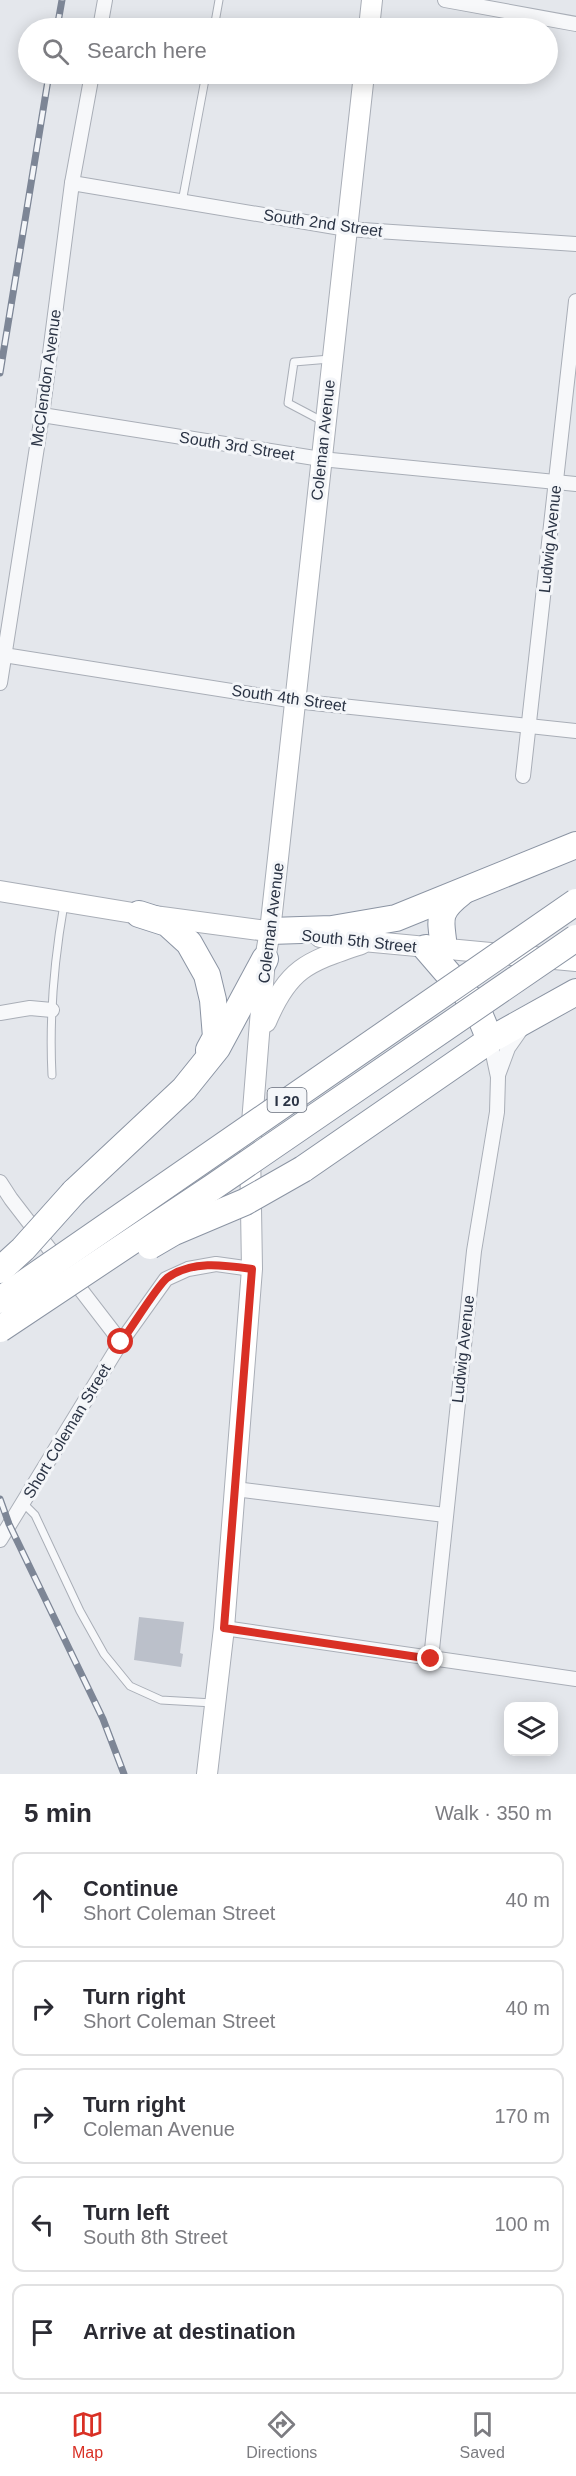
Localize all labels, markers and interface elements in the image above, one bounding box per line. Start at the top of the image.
search box [18,18,558,84]
icon: search [39,35,72,68]
text: Search here [87,38,207,63]
street label: South 2nd Street [262,206,384,240]
street label: McClendon Avenue [28,308,64,448]
street label: Coleman Avenue [308,379,338,501]
street label: South 3rd Street [178,428,296,464]
street label: Ludwig Avenue [536,484,564,594]
street label: South 4th Street [231,682,348,715]
street label: Coleman Avenue [255,862,287,984]
street label: South 5th Street [301,927,418,956]
road number: I 20 [268,1088,306,1112]
street label: Ludwig Avenue [449,1294,477,1404]
route start [107,1328,133,1354]
street label: Short Coleman Street [20,1360,114,1501]
route end [417,1645,443,1671]
map controls [504,1702,558,1756]
button: layers [504,1702,558,1756]
text: 5 min [24,1798,92,1828]
text: Walk · 350 m [435,1802,552,1824]
text: Continue [83,1876,178,1901]
icon: ahead [26,1884,59,1917]
text: 40 m [506,1889,550,1911]
text: Short Coleman Street [83,1902,275,1924]
text: Turn right [83,1984,185,2009]
icon: right [26,1992,59,2025]
text: 40 m [506,1997,550,2019]
text: Short Coleman Street [83,2010,275,2032]
text: Turn right [83,2092,185,2117]
icon: right [26,2100,59,2133]
text: 170 m [494,2105,550,2127]
text: Coleman Avenue [83,2118,235,2140]
text: Turn left [83,2200,169,2225]
icon: left [26,2208,59,2241]
text: 100 m [494,2213,550,2235]
text: South 8th Street [83,2226,228,2248]
icon: arrive [26,2316,59,2349]
text: Arrive at destination [83,2319,296,2344]
tab: Map [71,2408,104,2462]
tab: Directions [246,2408,317,2462]
tab: Saved [460,2408,505,2462]

